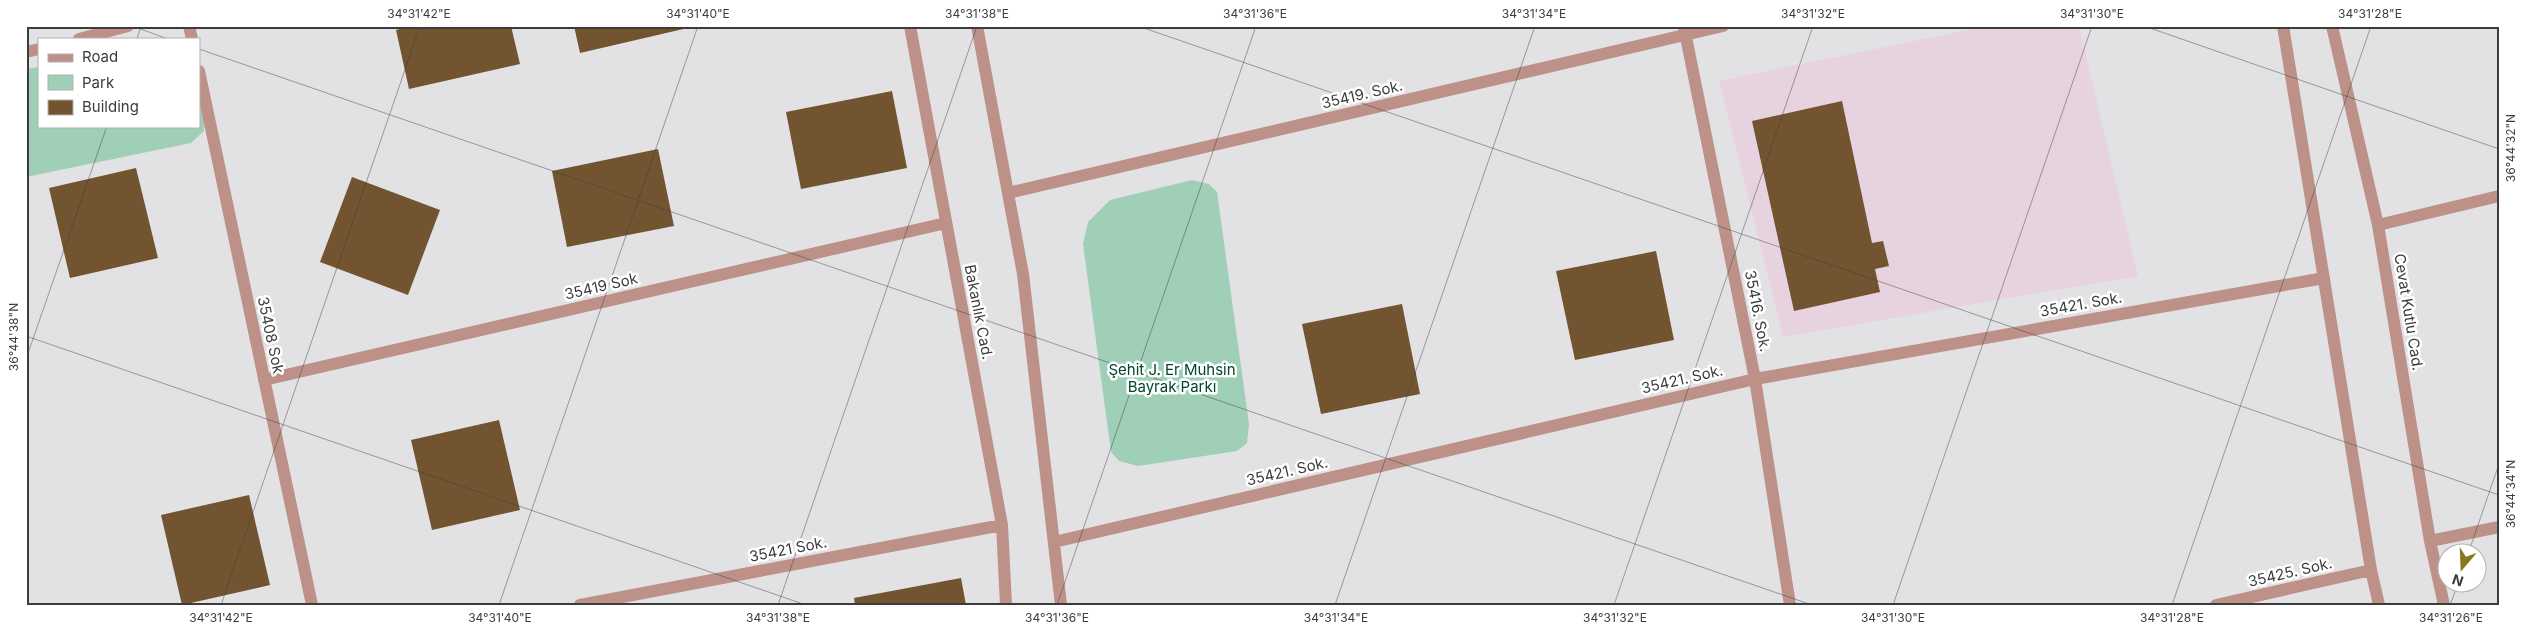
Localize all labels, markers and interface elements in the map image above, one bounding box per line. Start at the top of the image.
text: 34°31'42"E [387,6,451,21]
text: 34°31'40"E [666,6,730,21]
text: 34°31'38"E [945,6,1009,21]
text: 34°31'36"E [1223,6,1287,21]
text: 34°31'34"E [1502,6,1566,21]
text: 34°31'32"E [1781,6,1845,21]
text: 34°31'30"E [2060,6,2124,21]
text: 34°31'28"E [2338,6,2402,21]
legend [38,38,200,128]
text: Road [82,47,118,66]
text: Park [82,73,115,92]
street label: 35419. Sok. [1320,75,1404,113]
text: Building [82,97,139,116]
text: 36°44'32"N [2503,114,2518,182]
street label: Cevat Kutlu Cad. [2390,252,2428,372]
street label: Bakanlık Cad. [960,263,998,361]
street label: 35419 Sok [563,268,640,304]
street label: 35416. Sok. [1741,269,1775,353]
street label: 35421. Sok. [2038,287,2124,321]
street label: 35408 Sok [254,295,289,376]
text: 36°44'38"N [6,303,21,371]
park label: Şehit J. Er Muhsin Bayrak Parkı [1108,360,1236,396]
street label: 35421. Sok. [1639,360,1725,398]
street label: 35421. Sok. [1244,452,1330,490]
text: 36°44'34"N [2503,460,2518,528]
street label: 35421 Sok. [748,532,828,566]
north arrow [2438,544,2488,594]
street label: 35425. Sok. [2246,553,2334,591]
text: N [2450,571,2465,591]
text: 34°31'42"E [189,610,253,625]
text: 34°31'40"E [468,610,532,625]
text: 34°31'38"E [746,610,810,625]
text: 34°31'36"E [1025,610,1089,625]
text: 34°31'34"E [1304,610,1368,625]
text: 34°31'32"E [1583,610,1647,625]
text: 34°31'30"E [1861,610,1925,625]
text: 34°31'28"E [2140,610,2204,625]
text: 34°31'26"E [2419,610,2483,625]

